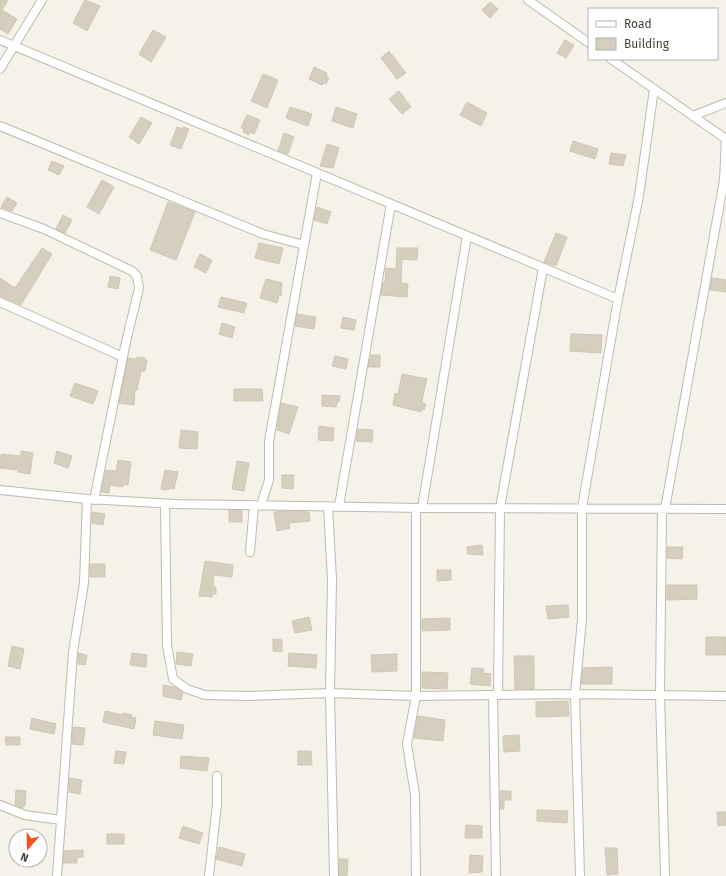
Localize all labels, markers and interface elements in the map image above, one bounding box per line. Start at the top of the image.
legend [588,8,718,60]
text: Road [624,17,652,31]
text: Building [624,37,670,51]
north arrow [8,828,48,868]
text: N [19,850,30,864]

